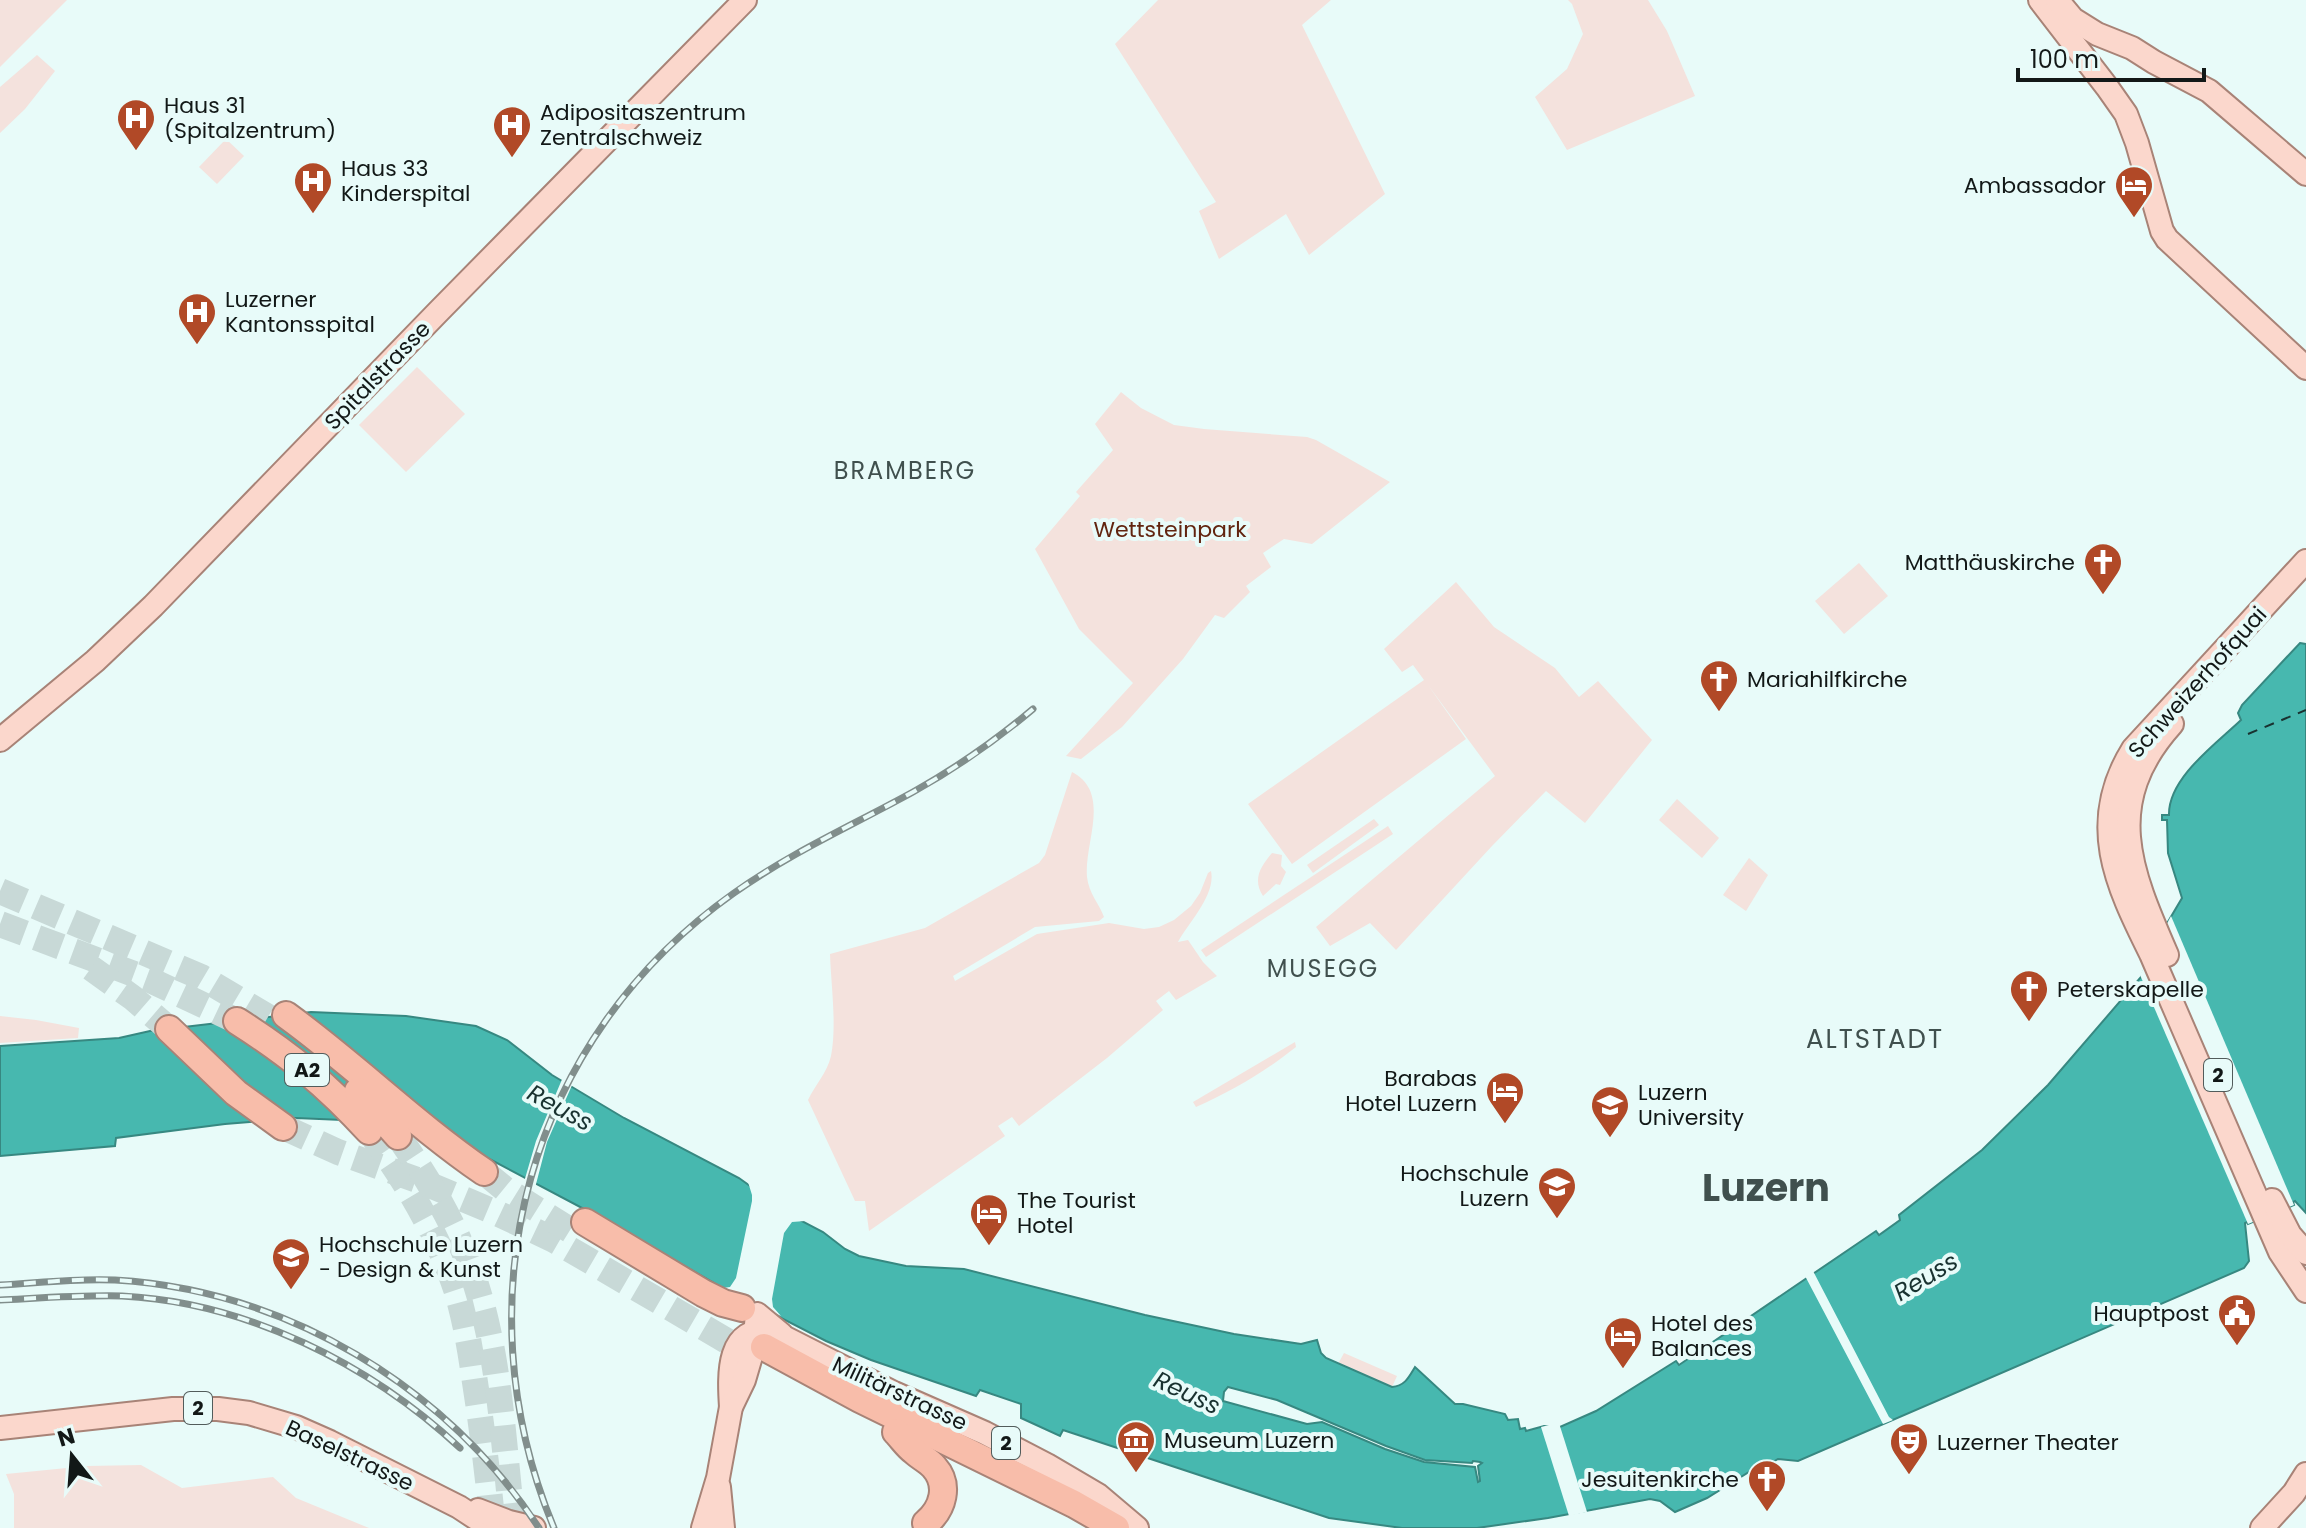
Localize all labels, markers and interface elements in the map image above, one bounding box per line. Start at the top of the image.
scale bar [2018,32,2204,82]
text: 100 m [2030,43,2099,76]
place label: Haus 31 (Spitalzentrum) [164,90,336,146]
hospital icon: Haus 31 (Spitalzentrum) [115,97,157,152]
place label: Adipositaszentrum Zentralschweiz [540,97,746,153]
hospital icon: Adipositaszentrum Zentralschweiz [491,104,533,159]
place label: Haus 33 Kinderspital [341,153,470,209]
hospital icon: Haus 33 Kinderspital [292,160,334,215]
hotel icon: Ambassador [2113,164,2155,219]
place label: Ambassador [1964,170,2106,201]
place label: Luzerner Kantonsspital [225,284,375,340]
hospital icon: Luzerner Kantonsspital [176,291,218,346]
street label: Spitalstrasse [317,314,437,437]
district label: BRAMBERG [834,454,976,487]
park label: Wettsteinpark [1093,514,1247,545]
church icon: Matthäuskirche [2082,541,2124,596]
place label: Matthäuskirche [1905,547,2075,578]
street label: Schweizerhofquai [2121,600,2274,765]
church icon: Mariahilfkirche [1698,658,1740,713]
place label: Mariahilfkirche [1747,664,1907,695]
district label: MUSEGG [1267,952,1379,985]
church icon: Peterskapelle [2008,968,2050,1023]
place label: Peterskapelle [2057,974,2204,1005]
district label: ALTSTADT [1806,1021,1944,1057]
road number: A2 [285,1054,329,1086]
road number: 2 [2204,1059,2232,1091]
place label: Barabas Hotel Luzern [1345,1063,1477,1119]
hotel icon: Barabas Hotel Luzern [1484,1070,1526,1125]
water label: Reuss [522,1076,599,1139]
place label: Luzern University [1638,1077,1744,1133]
school or university icon: Luzern University [1589,1084,1631,1139]
place label: Hochschule Luzern [1400,1158,1529,1214]
district label: Luzern [1702,1161,1830,1214]
school or university icon: Hochschule Luzern [1536,1165,1578,1220]
place label: The Tourist Hotel [1017,1185,1136,1241]
hotel icon: The Tourist Hotel [968,1192,1010,1247]
place label: Hochschule Luzern - Design & Kunst [319,1229,523,1285]
school or university icon: Hochschule Luzern - Design & Kunst [270,1236,312,1291]
water label: Reuss [1887,1244,1964,1309]
public building icon: Hauptpost [2216,1292,2258,1347]
place label: Hauptpost [2093,1298,2209,1329]
place label: Hotel des Balances [1651,1308,1753,1364]
hotel icon: Hotel des Balances [1602,1315,1644,1370]
street label: Militärstrasse [827,1349,972,1438]
water label: Reuss [1149,1363,1226,1422]
road number: 2 [184,1392,212,1424]
street label: Baselstrasse [281,1412,419,1499]
north arrow [32,1416,112,1496]
museum icon: Museum Luzern [1115,1419,1157,1474]
text: N [54,1420,79,1455]
theatre icon: Luzerner Theater [1888,1421,1930,1476]
place label: Museum Luzern [1164,1425,1334,1456]
road number: 2 [992,1427,1020,1459]
place label: Luzerner Theater [1937,1427,2119,1458]
church icon: Jesuitenkirche [1746,1458,1788,1513]
place label: Jesuitenkirche [1581,1464,1739,1495]

